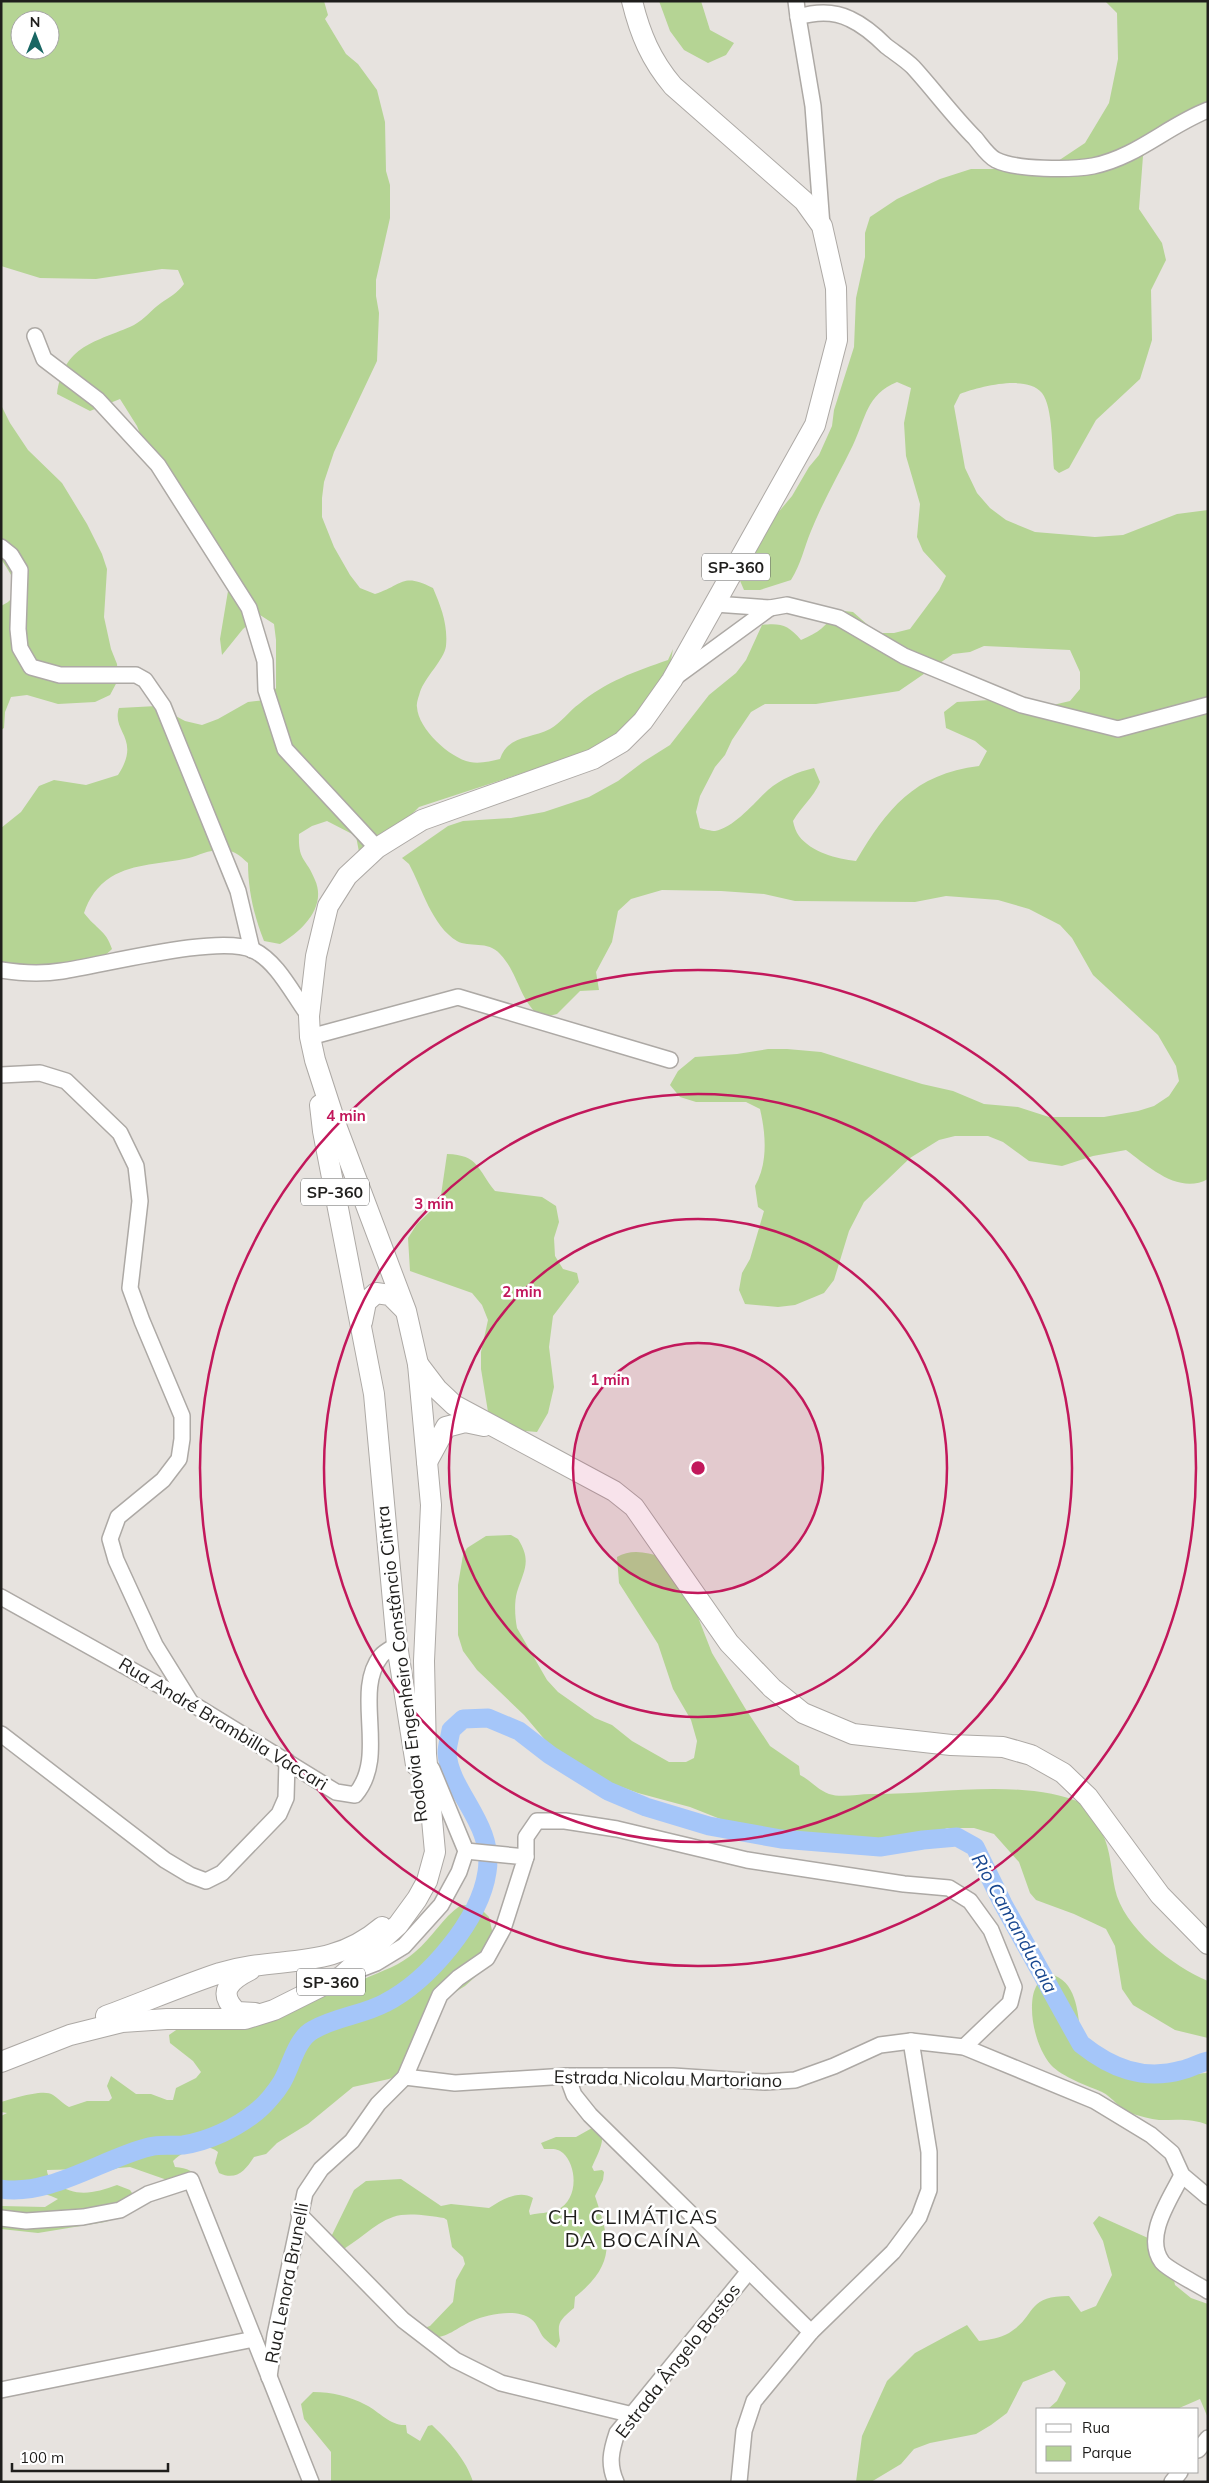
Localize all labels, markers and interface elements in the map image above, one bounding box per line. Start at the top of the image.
north arrow [10,10,60,60]
text: N [30,13,40,31]
road number: SP-360 [702,554,770,580]
text: 4 min [326,1106,366,1125]
road number: SP-360 [301,1178,369,1206]
text: 3 min [414,1194,454,1213]
text: 2 min [502,1282,542,1301]
text: 1 min [590,1370,630,1389]
centre of rings [689,1459,707,1477]
street label: Rodovia Engenheiro Constâncio Cintra [371,1504,432,1824]
street label: Rua André Brambilla Vaccari [115,1652,332,1795]
water label: Rio Camanducaia [967,1849,1063,1997]
road number: SP-360 [297,1968,365,1995]
street label: Estrada Nicolau Martoriano [554,2065,782,2092]
street label: Rua Lenora Brunelli [260,2201,313,2365]
district label: CH. CLIMÁTICAS DA BOCAÍNA [548,2204,718,2252]
street label: Estrada Ângelo Bastos [610,2279,745,2443]
legend [1036,2408,1199,2473]
text: Rua [1082,2418,1110,2437]
scale bar [12,2440,169,2472]
text: Parque [1082,2443,1132,2462]
text: 100 m [20,2448,64,2467]

